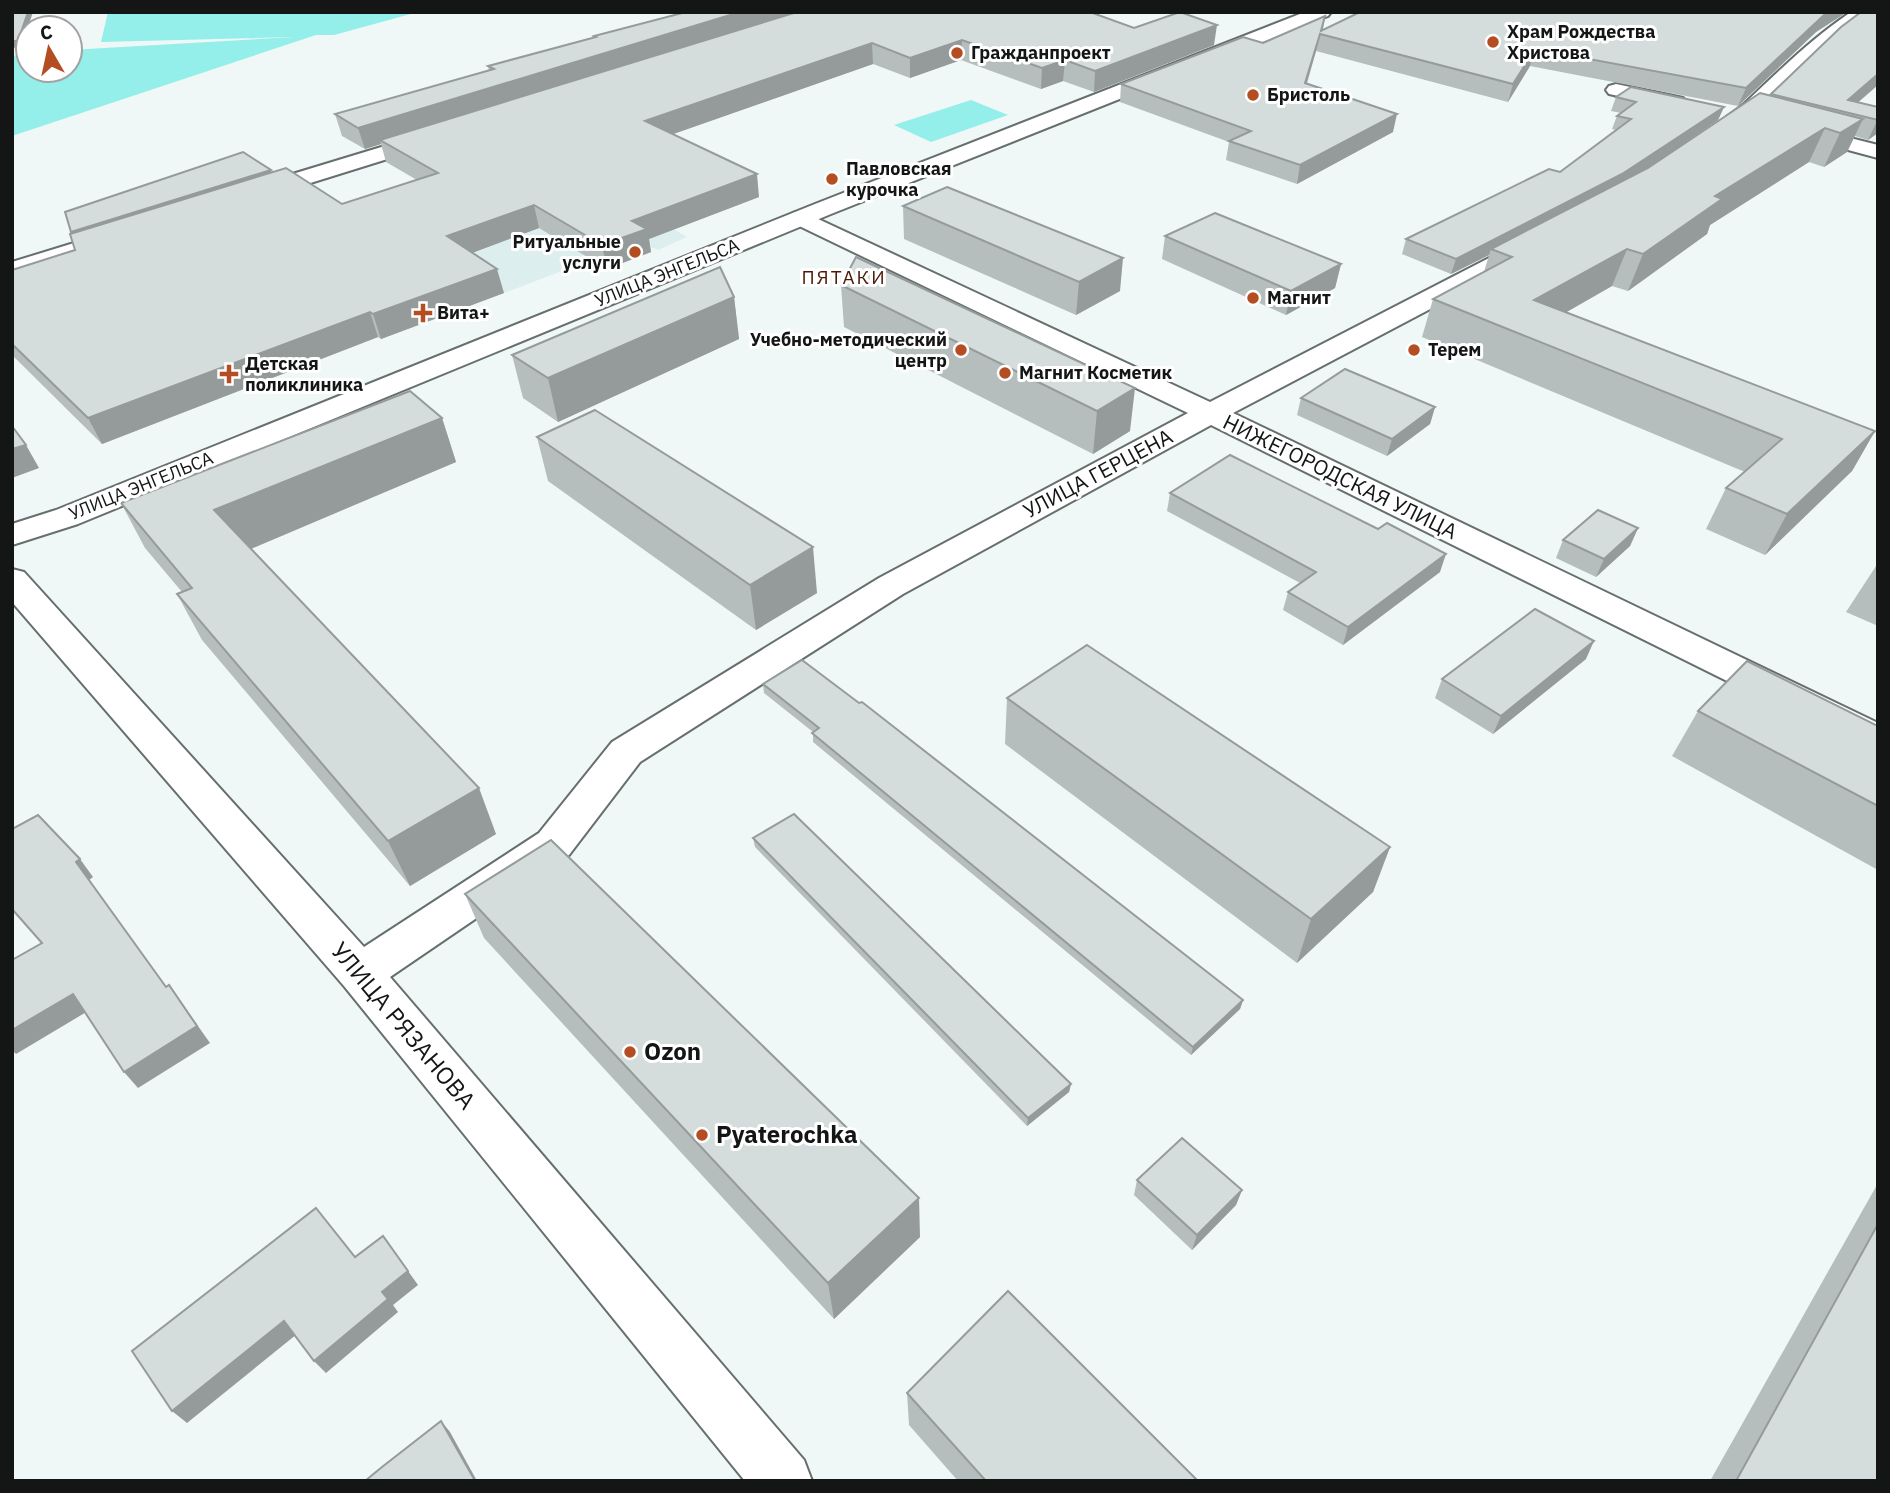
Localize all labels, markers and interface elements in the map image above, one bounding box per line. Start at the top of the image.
north arrow [14,14,84,84]
text: С [38,19,54,45]
place label: Храм Рождества Христова [1507,20,1655,64]
marker: Храм Рождества Христова [1485,34,1501,50]
place label: Гражданпроект [971,41,1111,64]
marker: Гражданпроект [949,45,965,61]
place label: Бристоль [1267,83,1350,106]
marker: Бристоль [1245,87,1261,103]
place label: Павловская курочка [846,157,951,201]
marker: Павловская курочка [824,171,840,187]
place label: Ритуальные услуги [513,230,621,274]
street label: УЛИЦА ЭНГЕЛЬСА [591,233,743,312]
marker: Ритуальные услуги [627,244,643,260]
district label: ПЯТАКИ [801,265,887,289]
place label: Магнит [1267,286,1331,309]
marker: Магнит [1245,290,1261,306]
place label: Вита+ [437,301,490,324]
marker: Вита+ [415,305,431,321]
place label: Учебно-методический центр [750,328,947,372]
place label: Терем [1428,338,1481,361]
marker: Учебно-методический центр [953,342,969,358]
marker: Терем [1406,342,1422,358]
place label: Детская поликлиника [245,352,363,396]
place label: Магнит Косметик [1019,361,1172,384]
marker: Детская поликлиника [219,364,239,384]
marker: Магнит Косметик [997,365,1013,381]
street label: НИЖЕГОРОДСКАЯ УЛИЦА [1219,407,1462,545]
street label: УЛИЦА ГЕРЦЕНА [1018,422,1177,524]
street label: УЛИЦА ЭНГЕЛЬСА [65,446,217,525]
street label: УЛИЦА РЯЗАНОВА [324,935,483,1116]
place label: Ozon [644,1035,701,1067]
marker: Ozon [622,1044,638,1060]
place label: Pyaterochka [716,1118,858,1150]
marker: Pyaterochka [694,1127,710,1143]

